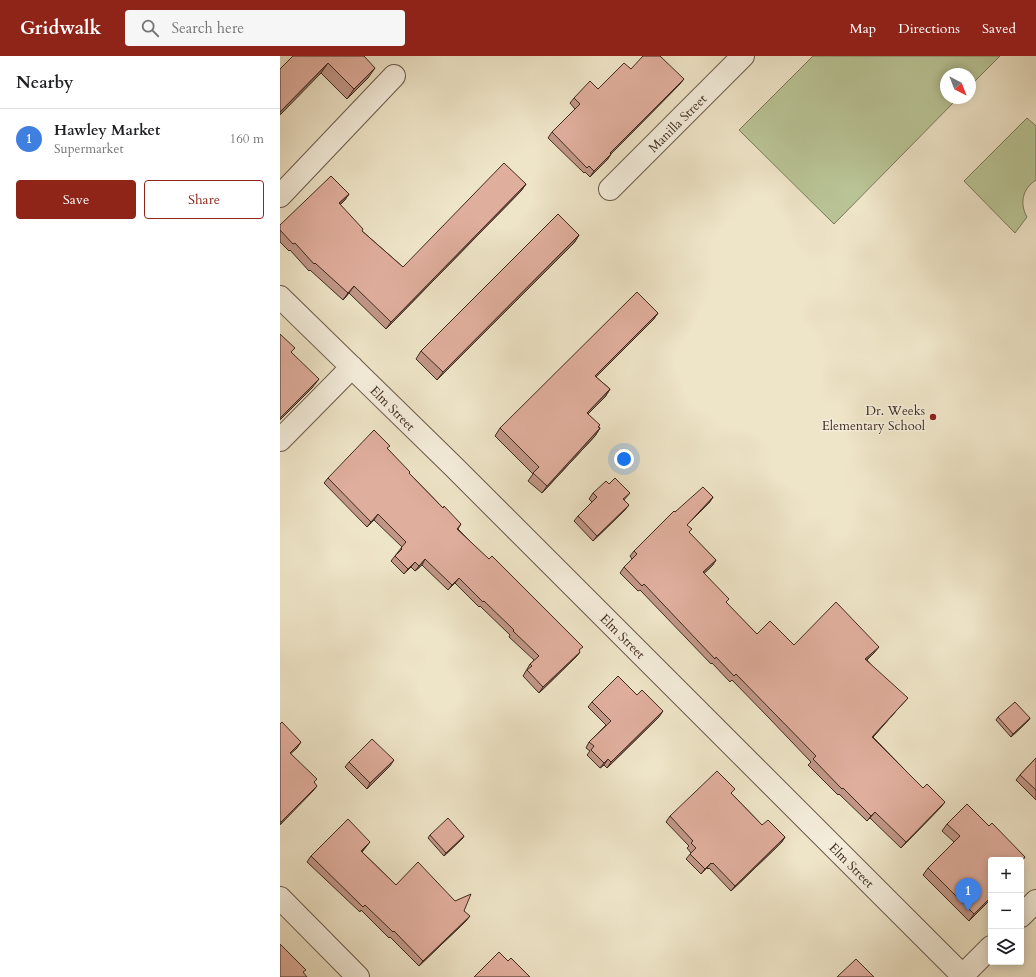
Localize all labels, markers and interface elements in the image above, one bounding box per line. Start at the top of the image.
search box [125,10,405,46]
text: Gridwalk [20,15,101,41]
icon: search [139,17,161,39]
text: Search here [171,18,244,38]
text: Map [850,19,876,38]
text: Directions [898,19,960,38]
text: Saved [982,19,1016,38]
north arrow [940,68,976,104]
text: Nearby [16,71,73,94]
street label: Manilla Street [645,91,711,157]
text: Hawley Market [54,120,160,140]
text: 1 [26,130,32,148]
text: 160 m [230,130,264,148]
text: Supermarket [54,140,124,158]
button: Save [16,180,136,219]
button: Share [144,180,264,219]
street label: Elm Street [366,382,419,435]
place label: Dr. Weeks Elementary School [822,402,926,435]
marker: Dr. Weeks Elementary School [928,412,938,422]
your location [614,449,634,469]
street label: Elm Street [596,610,649,663]
street label: Elm Street [825,839,878,892]
map controls [988,857,1024,965]
button: + [988,857,1024,893]
pin: 1 [955,878,981,911]
button: − [988,893,1024,929]
button: layers [988,929,1024,965]

